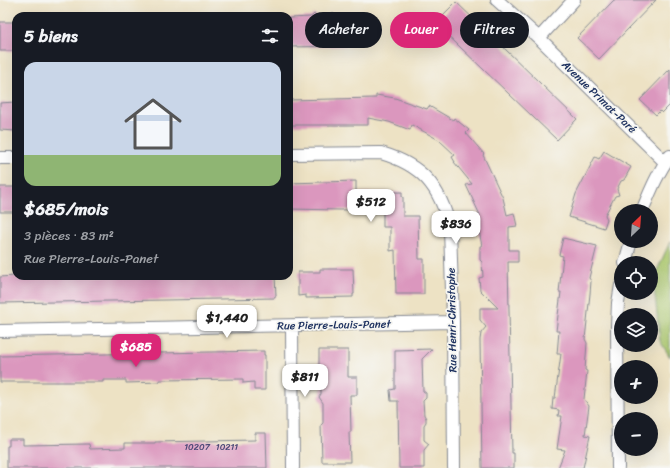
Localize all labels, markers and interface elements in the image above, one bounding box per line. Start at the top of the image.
chip: Acheter [305,12,382,48]
chip: Louer [390,12,452,48]
chip: Filtres [460,12,529,48]
text: 5 biens [24,21,78,51]
icon: filters [259,25,281,47]
street label: Avenue Primat-Paré [556,55,641,138]
icon: home [117,88,189,160]
pin: $512 [347,189,395,223]
text: $512 [356,190,386,213]
text: $685/mois [24,194,108,224]
north arrow [614,204,658,248]
map controls [614,204,658,456]
pin: $836 [432,211,480,245]
text: $836 [440,212,472,235]
text: 3 pièces · 83 m² [24,224,114,247]
text: Rue Pierre-Louis-Panet [24,247,158,270]
button: locate [614,256,658,300]
street label: Rue Henri-Christophe [442,267,462,373]
pin: $1,440 [194,305,260,339]
text: $1,440 [206,306,248,329]
button: layers [614,308,658,352]
street label: Rue Pierre-Louis-Panet [277,315,392,335]
pin: $685 [112,334,160,368]
text: $685 [120,335,152,358]
button: + [614,360,658,404]
pin: $811 [281,364,329,398]
text: $811 [291,365,319,388]
button: − [614,412,658,456]
house number: 10207 [184,439,211,455]
house number: 10211 [216,439,238,455]

